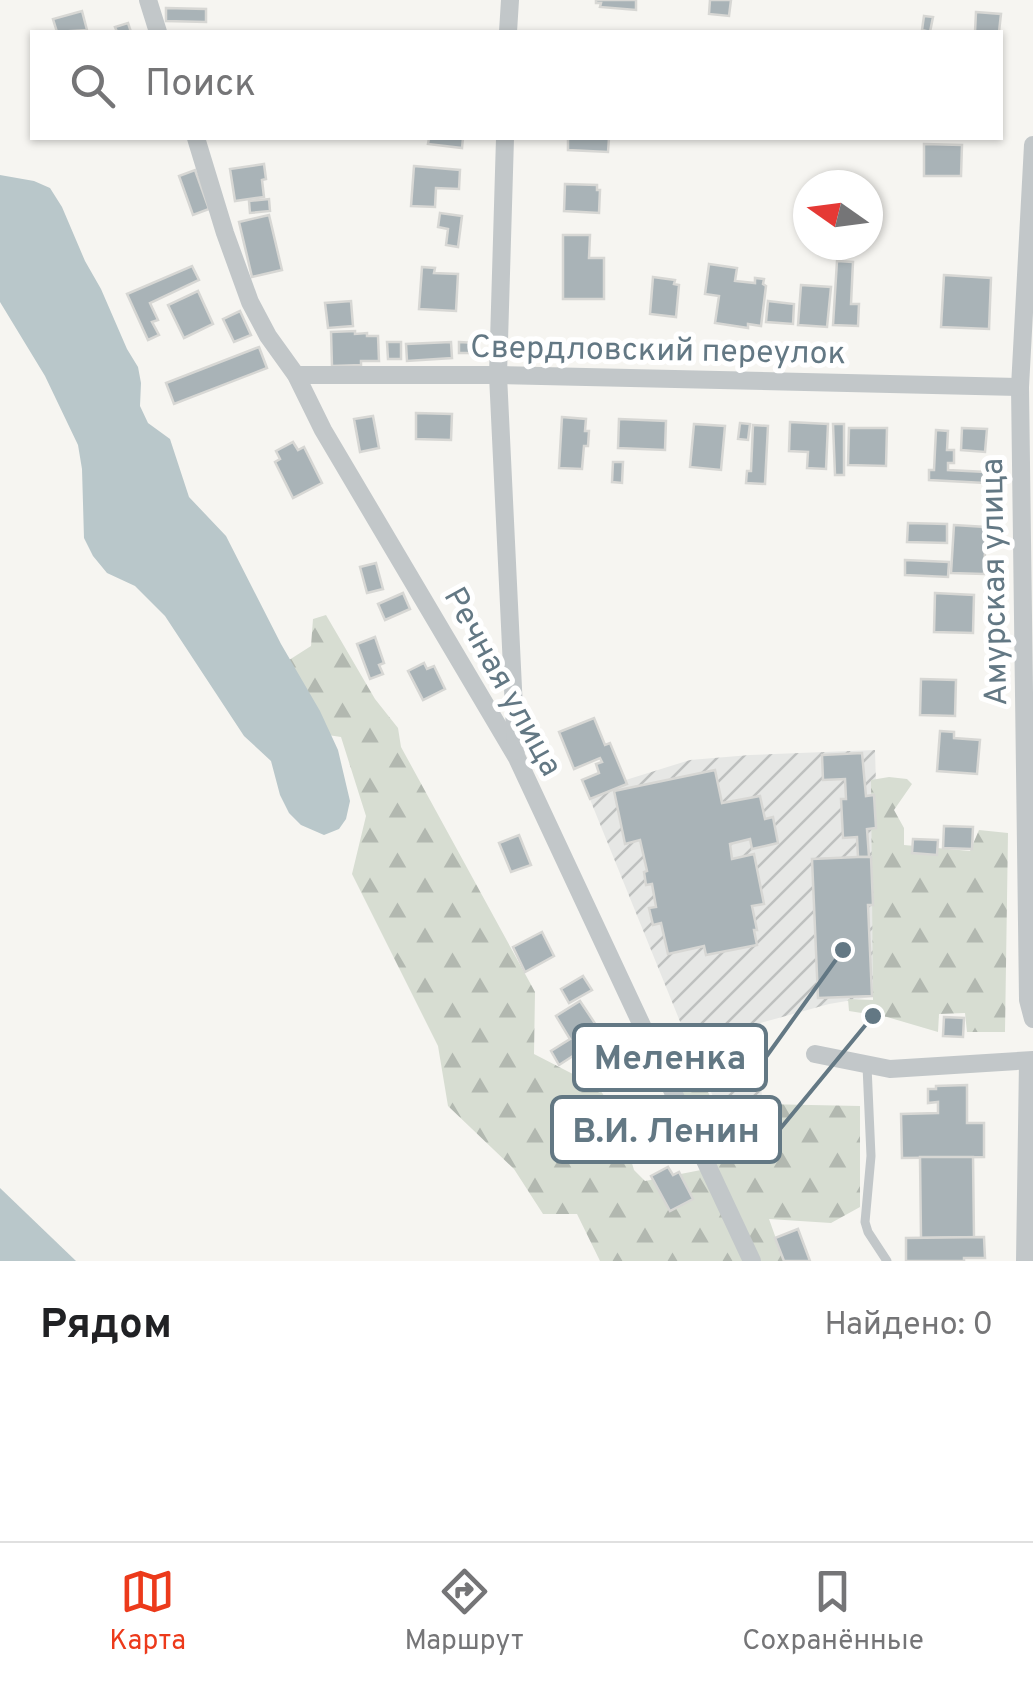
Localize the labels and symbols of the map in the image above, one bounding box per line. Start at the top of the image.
north arrow [793,170,883,260]
street label: Свердловский переулок [470,329,846,375]
street label: Амурская улица [974,458,1018,706]
street label: Речная улица [433,581,570,784]
callout: Меленка [574,1025,766,1090]
text: Меленка [594,1038,746,1082]
callout: В.И. Ленин [552,1097,780,1162]
text: В.И. Ленин [572,1111,760,1155]

